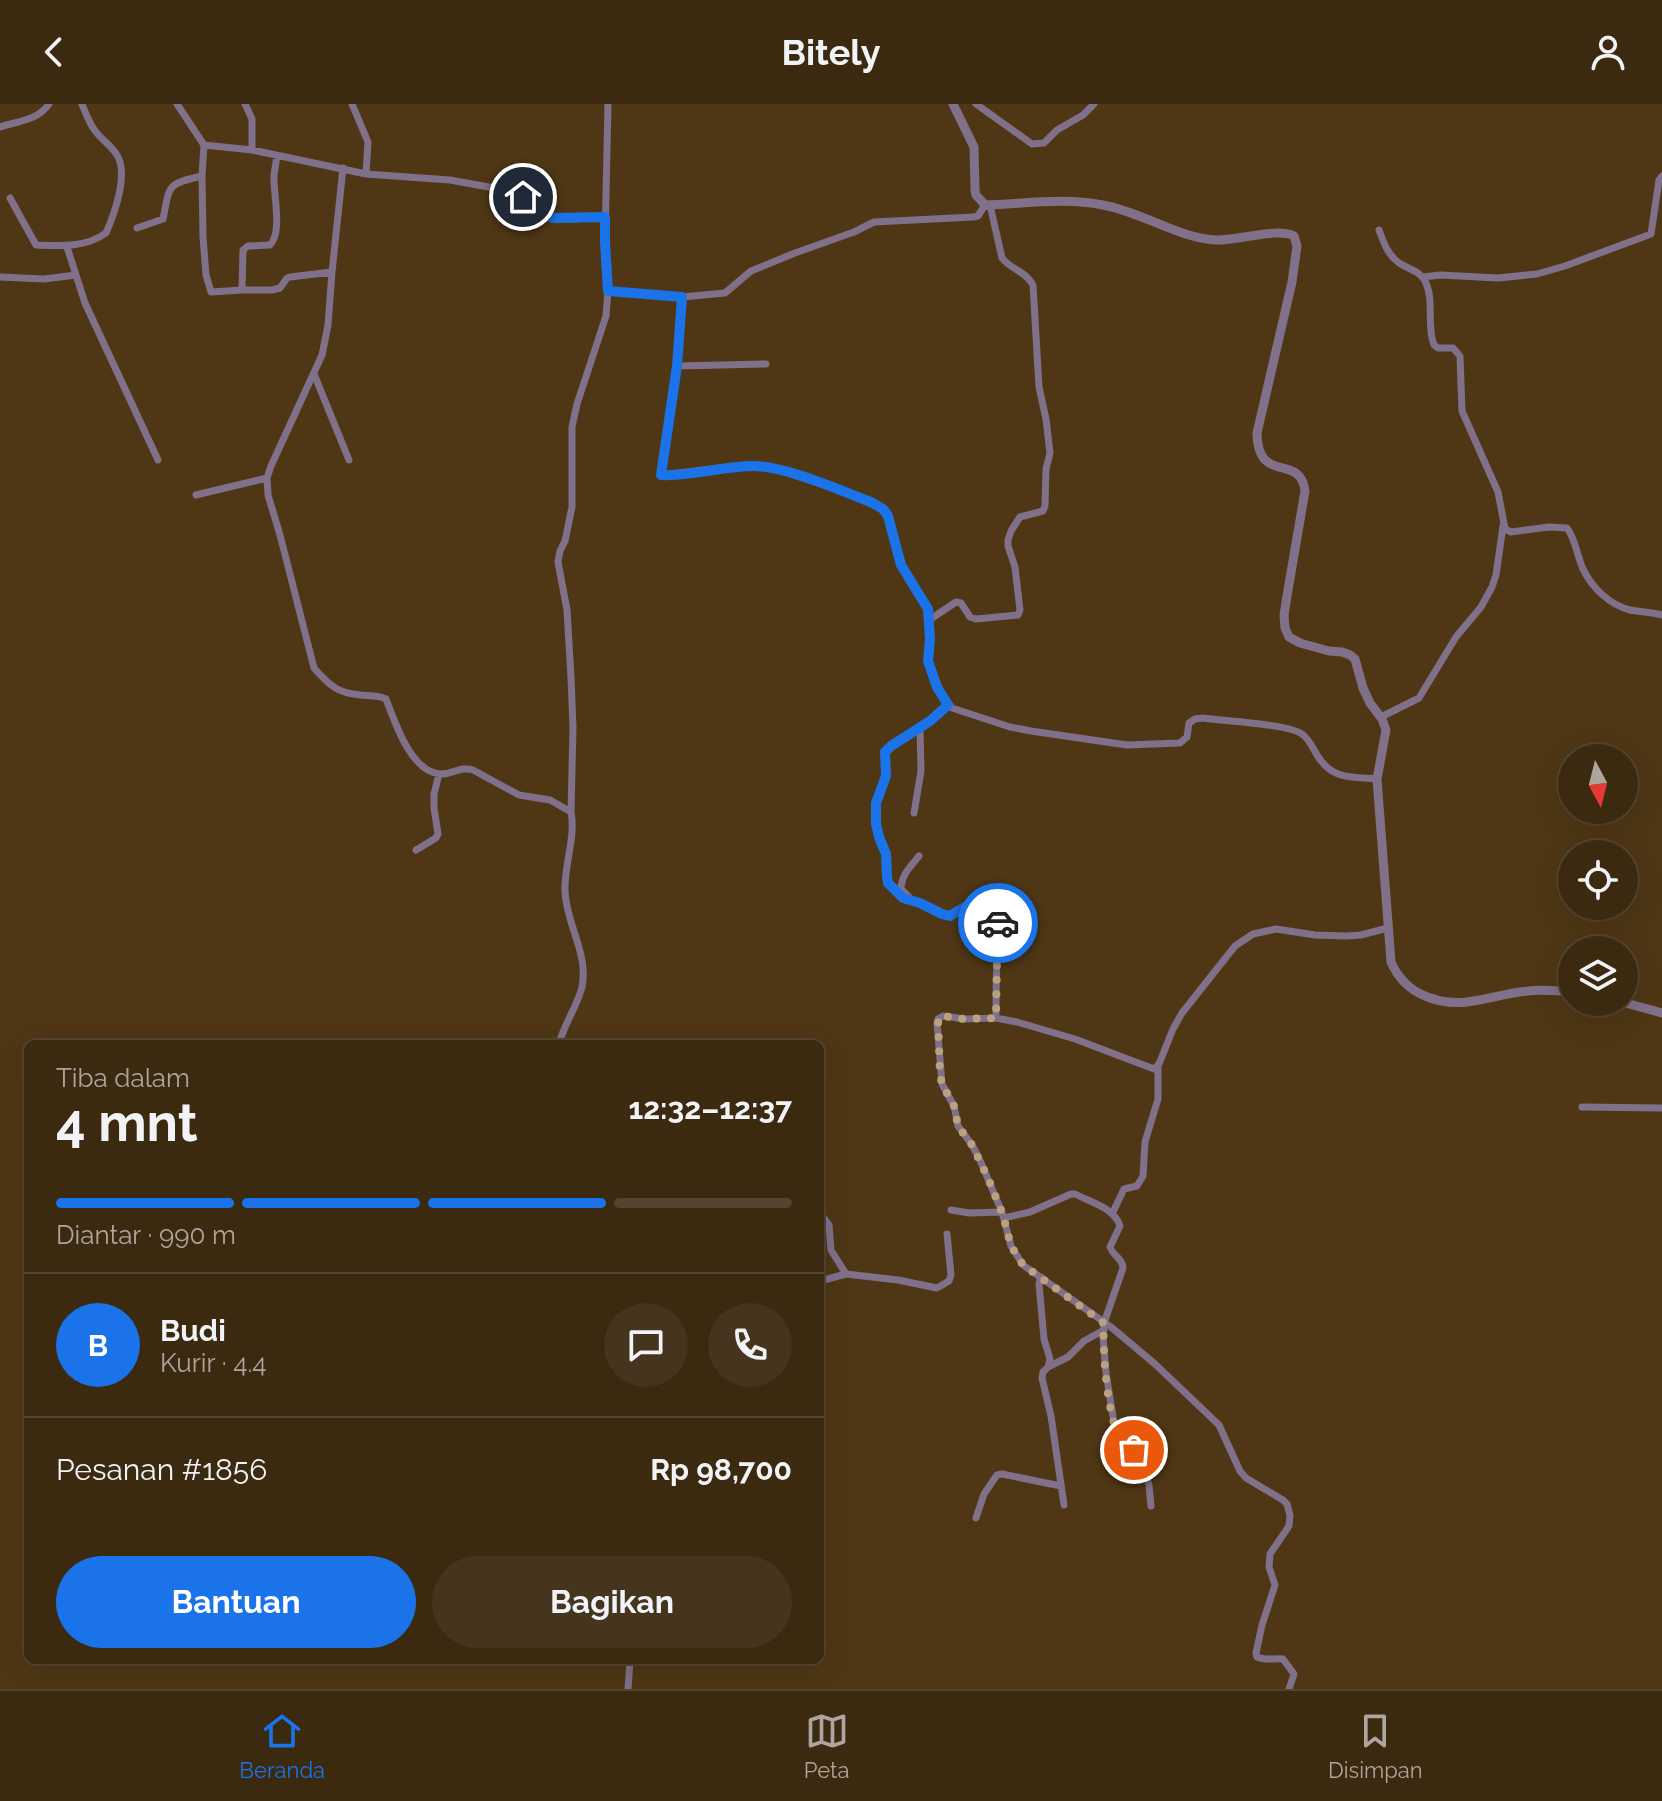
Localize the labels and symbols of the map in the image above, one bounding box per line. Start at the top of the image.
pin [489,163,557,231]
north arrow [1558,744,1638,824]
courier [958,883,1038,963]
pin [1100,1416,1168,1484]

